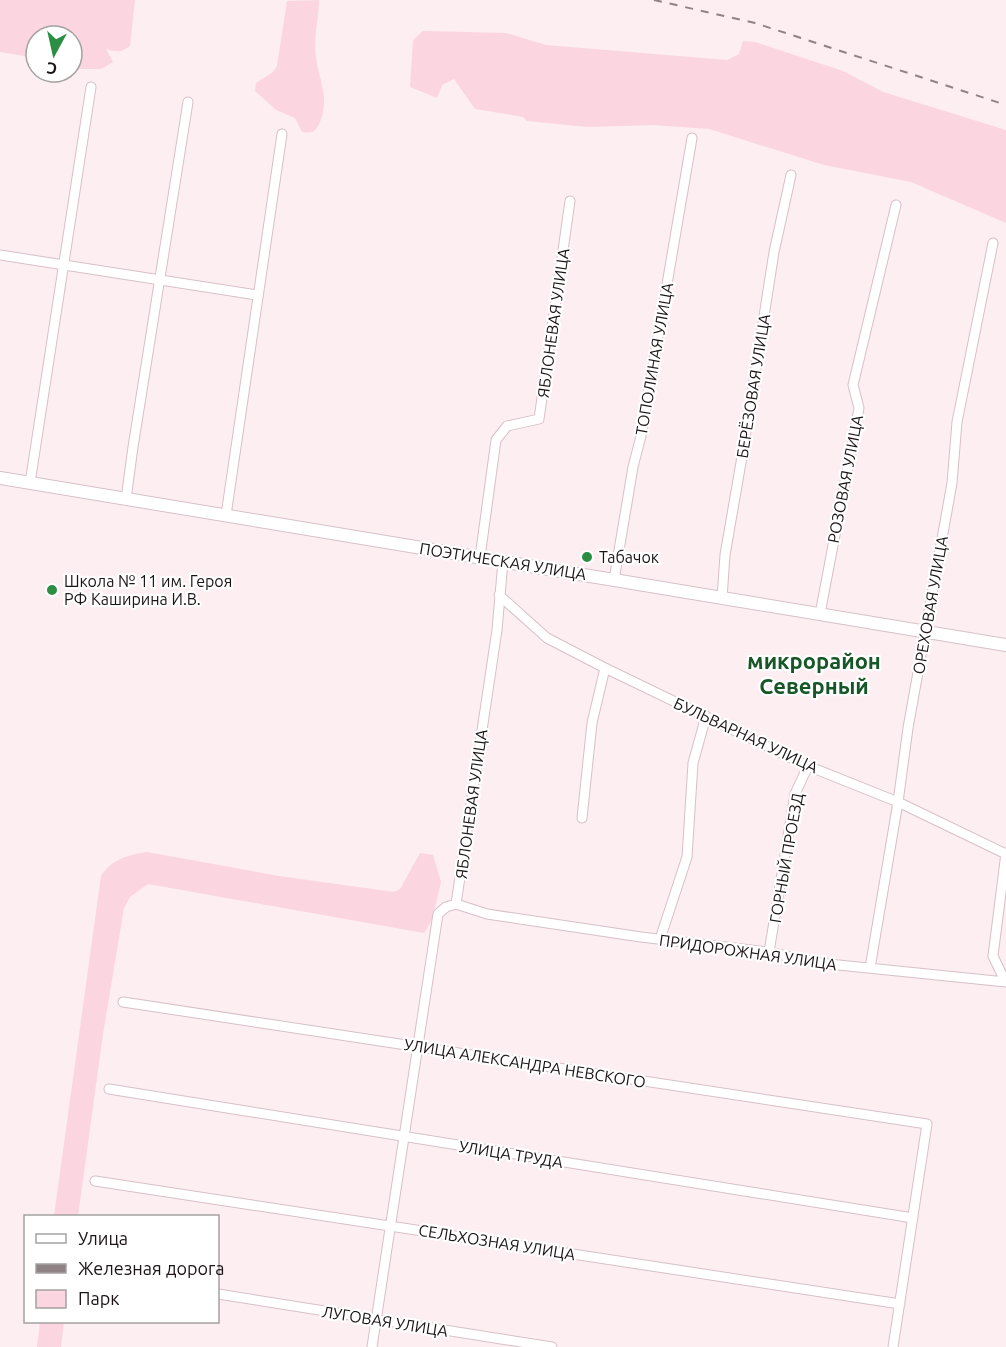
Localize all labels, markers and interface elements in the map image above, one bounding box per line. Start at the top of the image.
north arrow [24,24,84,84]
text: С [46,59,58,78]
street label: ЯБЛОНЕВАЯ УЛИЦА [534,247,572,399]
street label: ТОПОЛИНАЯ УЛИЦА [632,281,676,437]
street label: БЕРЁЗОВАЯ УЛИЦА [733,312,773,459]
street label: РОЗОВАЯ УЛИЦА [824,413,866,545]
street label: ОРЕХОВАЯ УЛИЦА [909,534,951,676]
street label: ПОЭТИЧЕСКАЯ УЛИЦА [418,539,588,583]
place label: Табачок [599,548,659,566]
marker: Табачок [580,550,594,564]
place label: Школа № 11 им. Героя РФ Каширина И.В. [64,572,232,608]
marker: Школа № 11 им. Героя РФ Каширина И.В. [45,583,59,597]
district label: микрорайон Северный [747,648,881,698]
street label: БУЛЬВАРНАЯ УЛИЦА [671,694,821,777]
street label: ЯБЛОНЕВАЯ УЛИЦА [452,728,490,880]
street label: ГОРНЫЙ ПРОЕЗД [765,792,806,924]
street label: ПРИДОРОЖНАЯ УЛИЦА [658,931,838,973]
street label: УЛИЦА АЛЕКСАНДРА НЕВСКОГО [403,1035,647,1091]
street label: УЛИЦА ТРУДА [458,1137,565,1171]
legend [24,1215,219,1323]
street label: СЕЛЬХОЗНАЯ УЛИЦА [417,1221,577,1263]
text: Улица [78,1228,128,1248]
text: Железная дорога [78,1258,225,1278]
text: Парк [78,1288,119,1308]
street label: ЛУГОВАЯ УЛИЦА [321,1302,450,1340]

